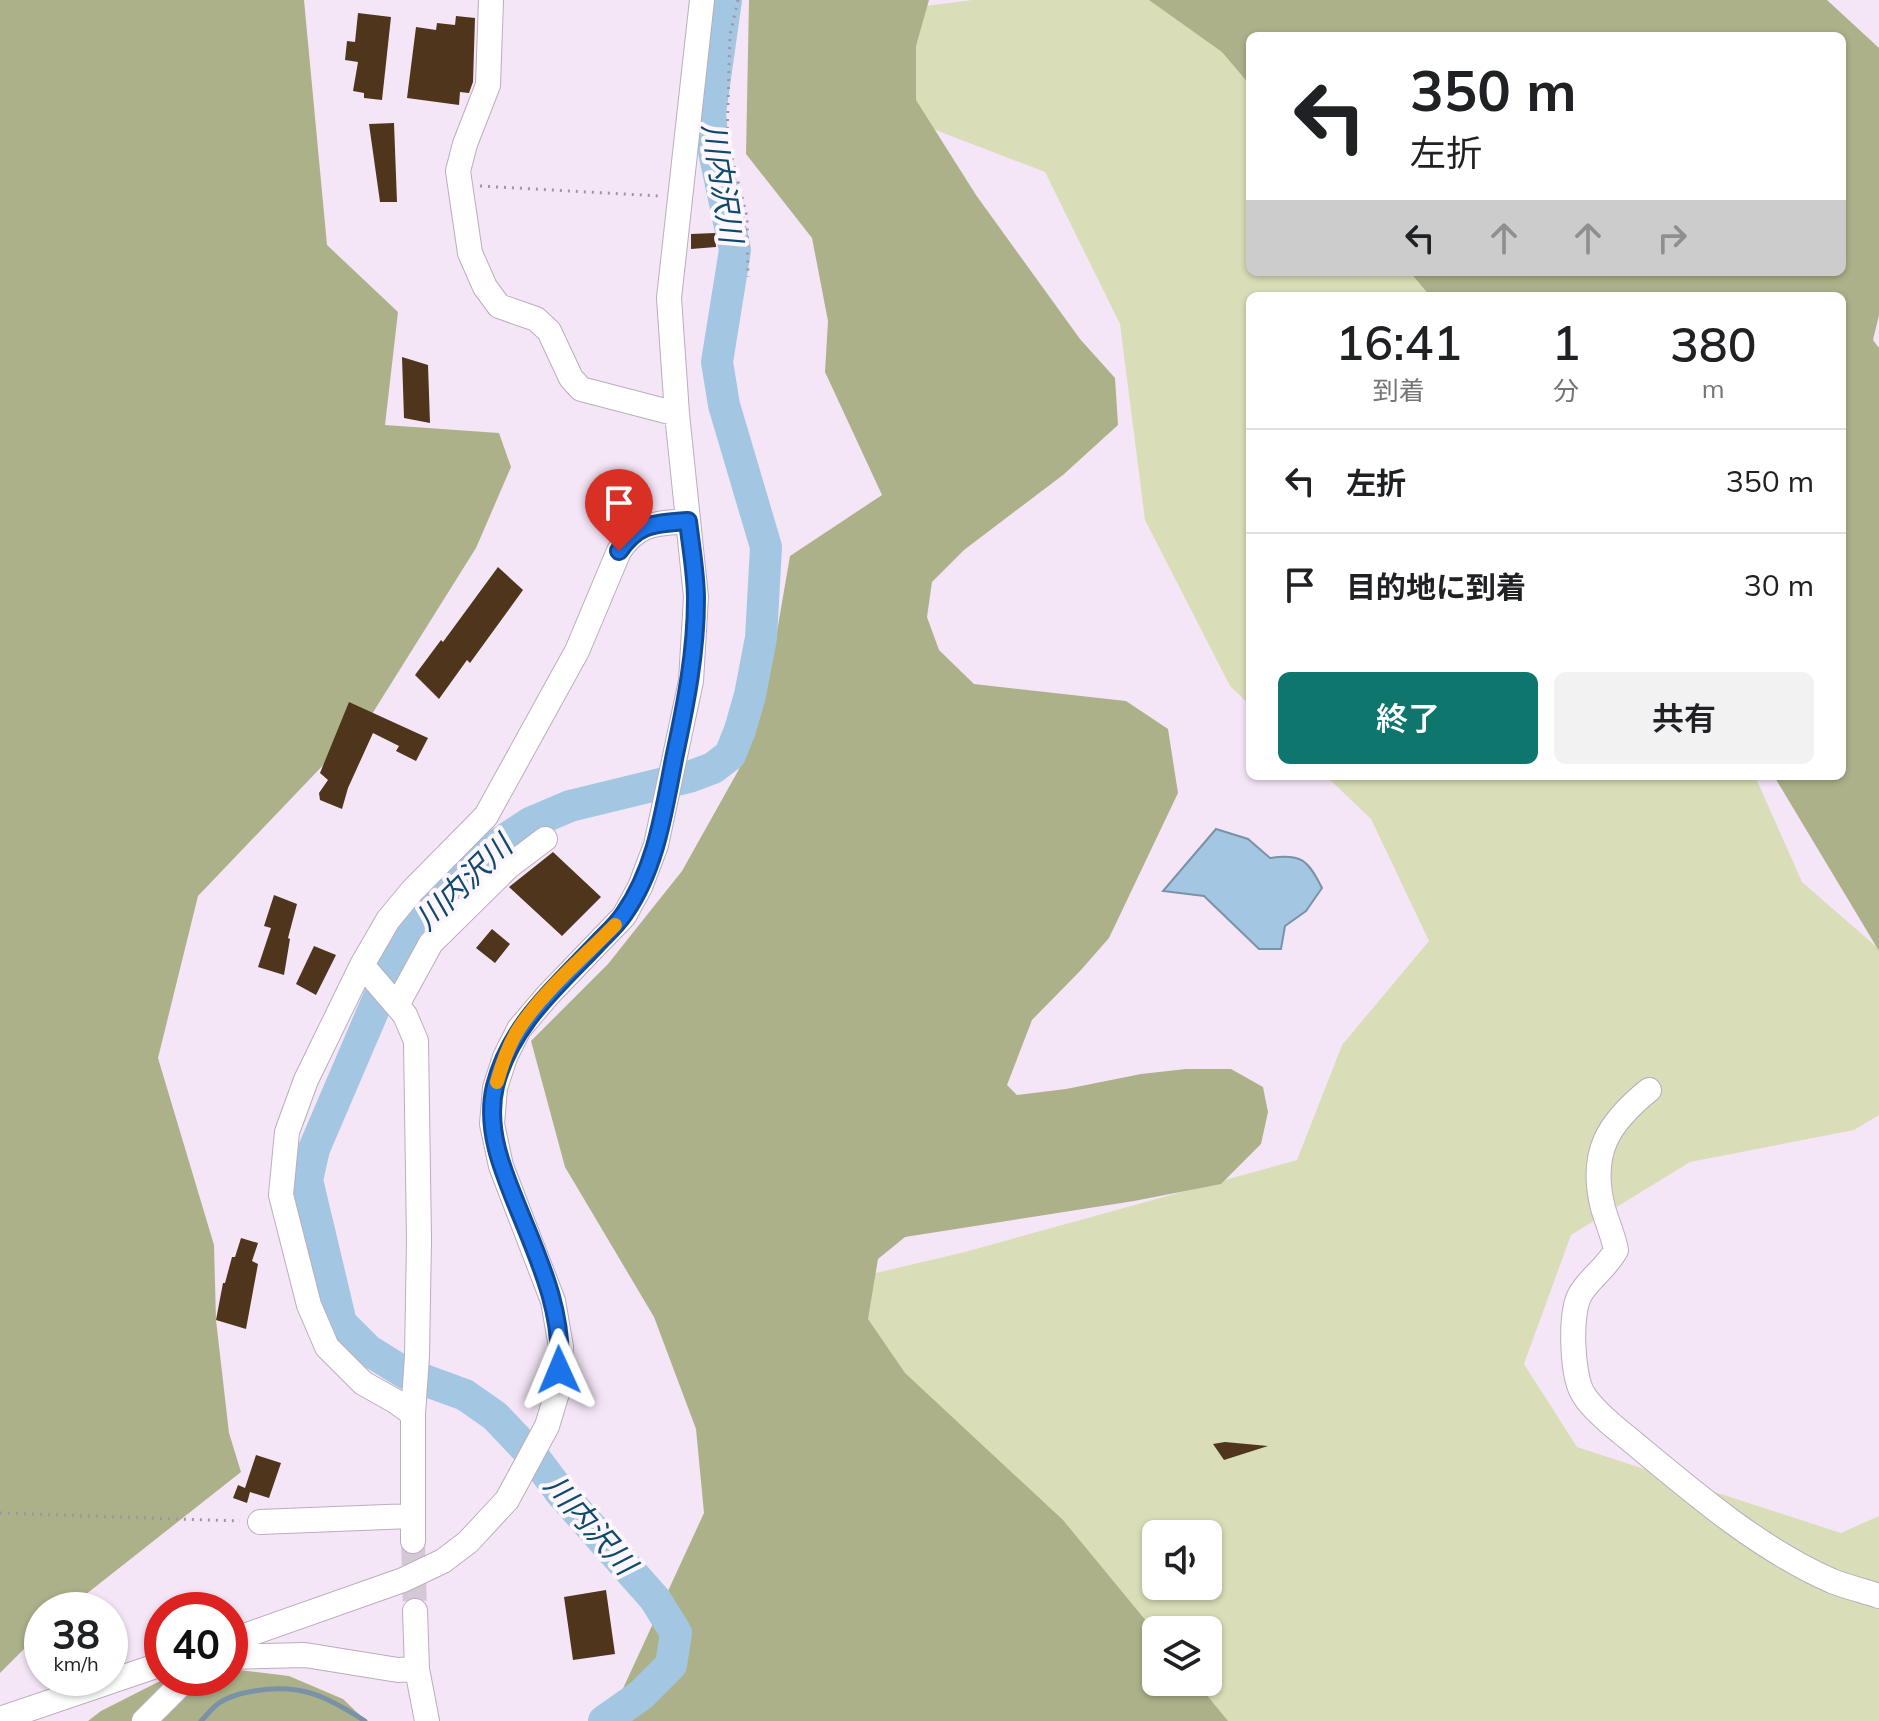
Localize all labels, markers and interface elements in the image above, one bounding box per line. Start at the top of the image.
text: 350 m [1410,55,1577,125]
icon: left [1278,64,1382,168]
water label: 川内沢川 [695,121,752,248]
text: 左折 [1410,130,1482,175]
icon: left [1398,216,1442,260]
icon: ahead [1482,216,1526,260]
icon: ahead [1566,216,1610,260]
icon: right [1650,216,1694,260]
text: 16:41 [1336,312,1462,372]
text: 1 [1552,312,1580,372]
text: 380 [1670,314,1756,374]
text: m [1702,372,1725,405]
text: 到着 [1373,374,1425,407]
text: 分 [1553,374,1579,407]
icon: left [1278,459,1322,503]
text: 350 m [1726,462,1814,500]
text: 左折 [1346,464,1406,502]
pin [585,469,653,551]
icon: arrive [597,481,641,525]
icon: arrive [1278,563,1322,607]
text: 30 m [1744,566,1814,604]
text: 目的地に到着 [1346,568,1526,606]
button: 終了 [1278,672,1538,764]
button: 共有 [1554,672,1814,764]
water label: 川内沢川 [407,825,522,938]
position arrow [517,1328,601,1412]
water label: 川内沢川 [537,1467,646,1584]
map controls [1142,1520,1222,1696]
button: sound [1142,1520,1222,1600]
speed limit sign: 40 [144,1592,248,1696]
text: 38 [52,1609,100,1659]
button: layers [1142,1616,1222,1696]
text: km/h [53,1651,99,1676]

